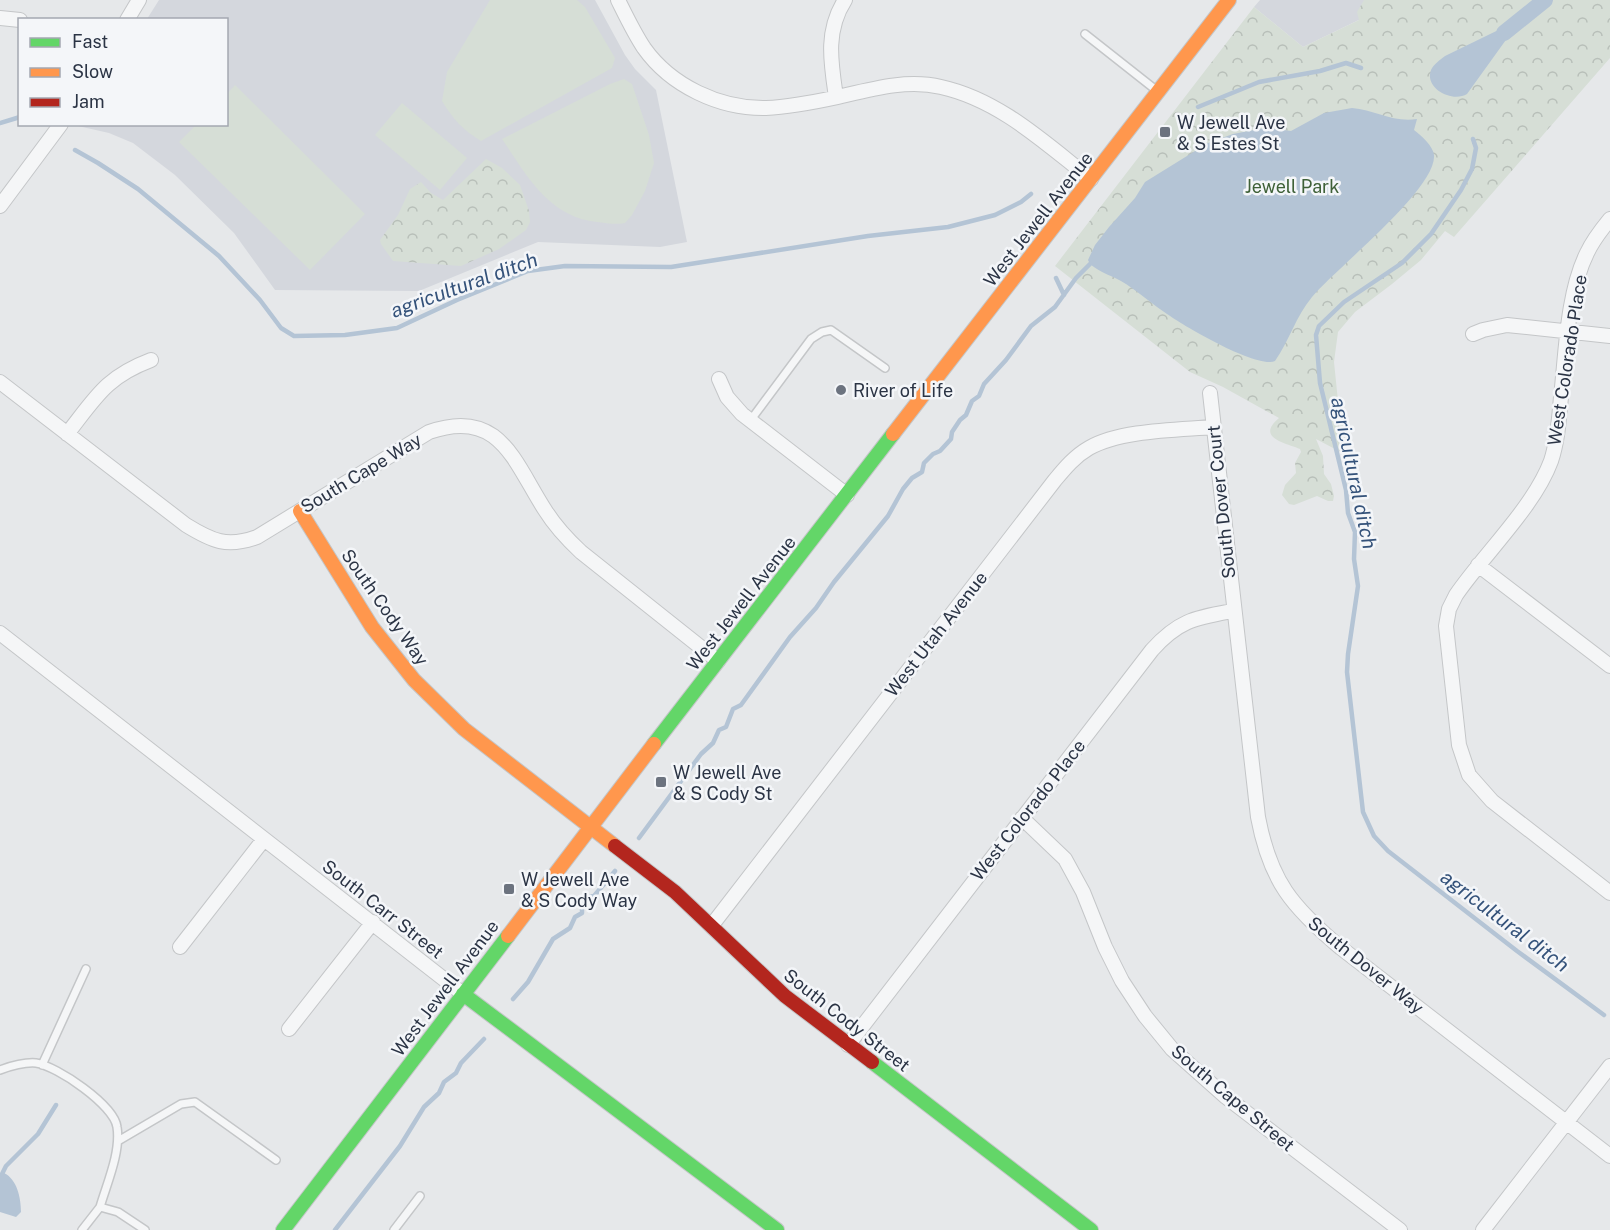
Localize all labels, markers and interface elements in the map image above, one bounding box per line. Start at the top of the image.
legend [18,18,228,126]
text: Fast [72,31,108,52]
text: Slow [72,61,113,82]
text: Jam [72,91,105,112]
place label: W Jewell Ave & S Estes St [1177,112,1285,154]
marker: W Jewell Ave & S Estes St [1158,125,1172,139]
street label: West Jewell Avenue [979,148,1097,290]
park label: Jewell Park [1245,176,1339,197]
water label: agricultural ditch [387,247,541,323]
street label: West Colorado Place [1543,273,1591,447]
place label: River of Life [853,380,953,401]
marker: River of Life [834,383,848,397]
water label: agricultural ditch [1326,395,1382,551]
street label: South Dover Court [1202,424,1240,580]
street label: South Cape Way [297,429,425,517]
street label: West Jewell Avenue [682,532,800,674]
street label: South Cody Way [337,545,433,669]
street label: West Utah Avenue [881,567,991,701]
street label: West Colorado Place [966,735,1090,885]
place label: W Jewell Ave & S Cody St [673,762,781,804]
marker: W Jewell Ave & S Cody St [654,775,668,789]
street label: South Carr Street [318,855,448,963]
water label: agricultural ditch [1436,865,1574,977]
place label: W Jewell Ave & S Cody Way [521,869,637,911]
marker: W Jewell Ave & S Cody Way [502,882,516,896]
street label: South Dover Way [1304,912,1428,1018]
street label: West Jewell Avenue [387,916,503,1060]
street label: South Cody Street [780,964,914,1076]
street label: South Cape Street [1167,1040,1299,1156]

